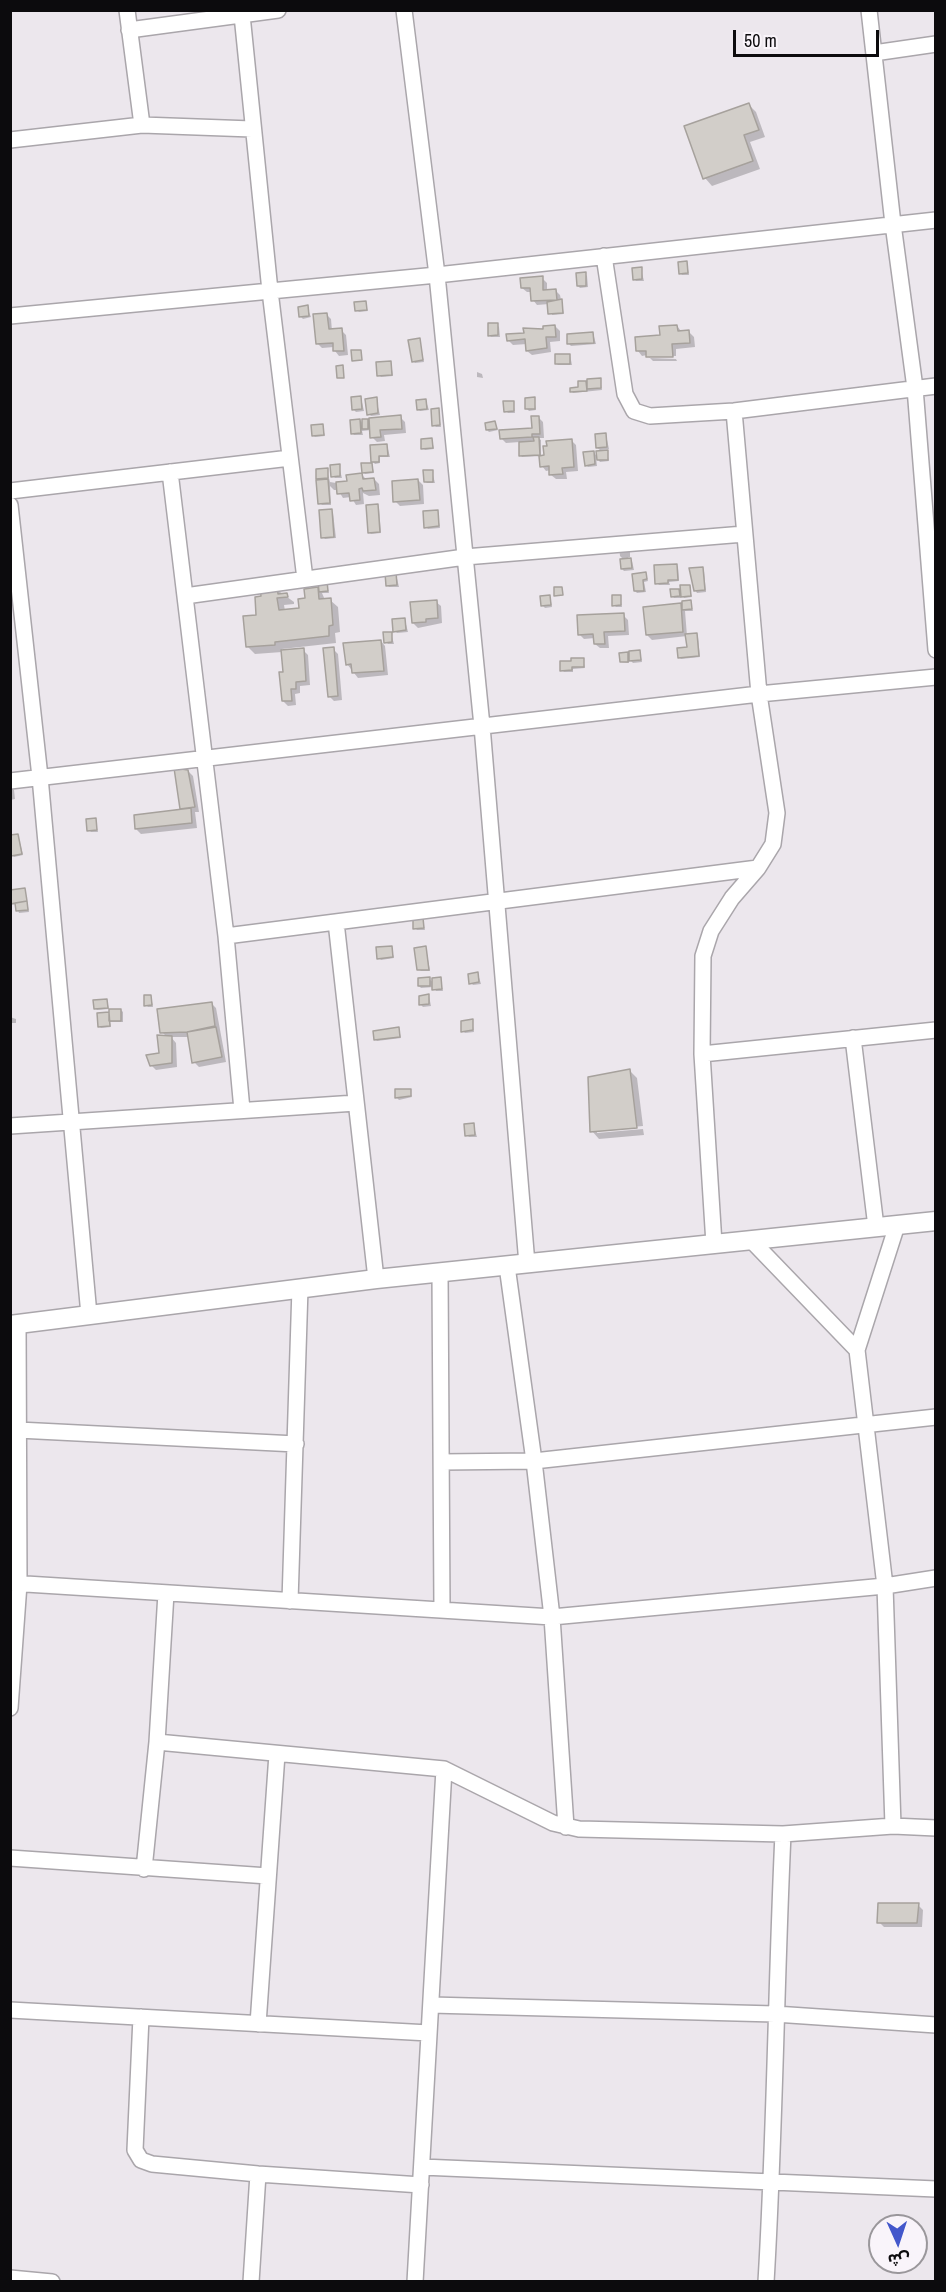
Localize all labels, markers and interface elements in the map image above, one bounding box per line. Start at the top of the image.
scale bar [736,18,882,56]
text: 50 m [744,28,777,53]
north arrow [868,2214,928,2274]
text: ش [887,2248,910,2272]

